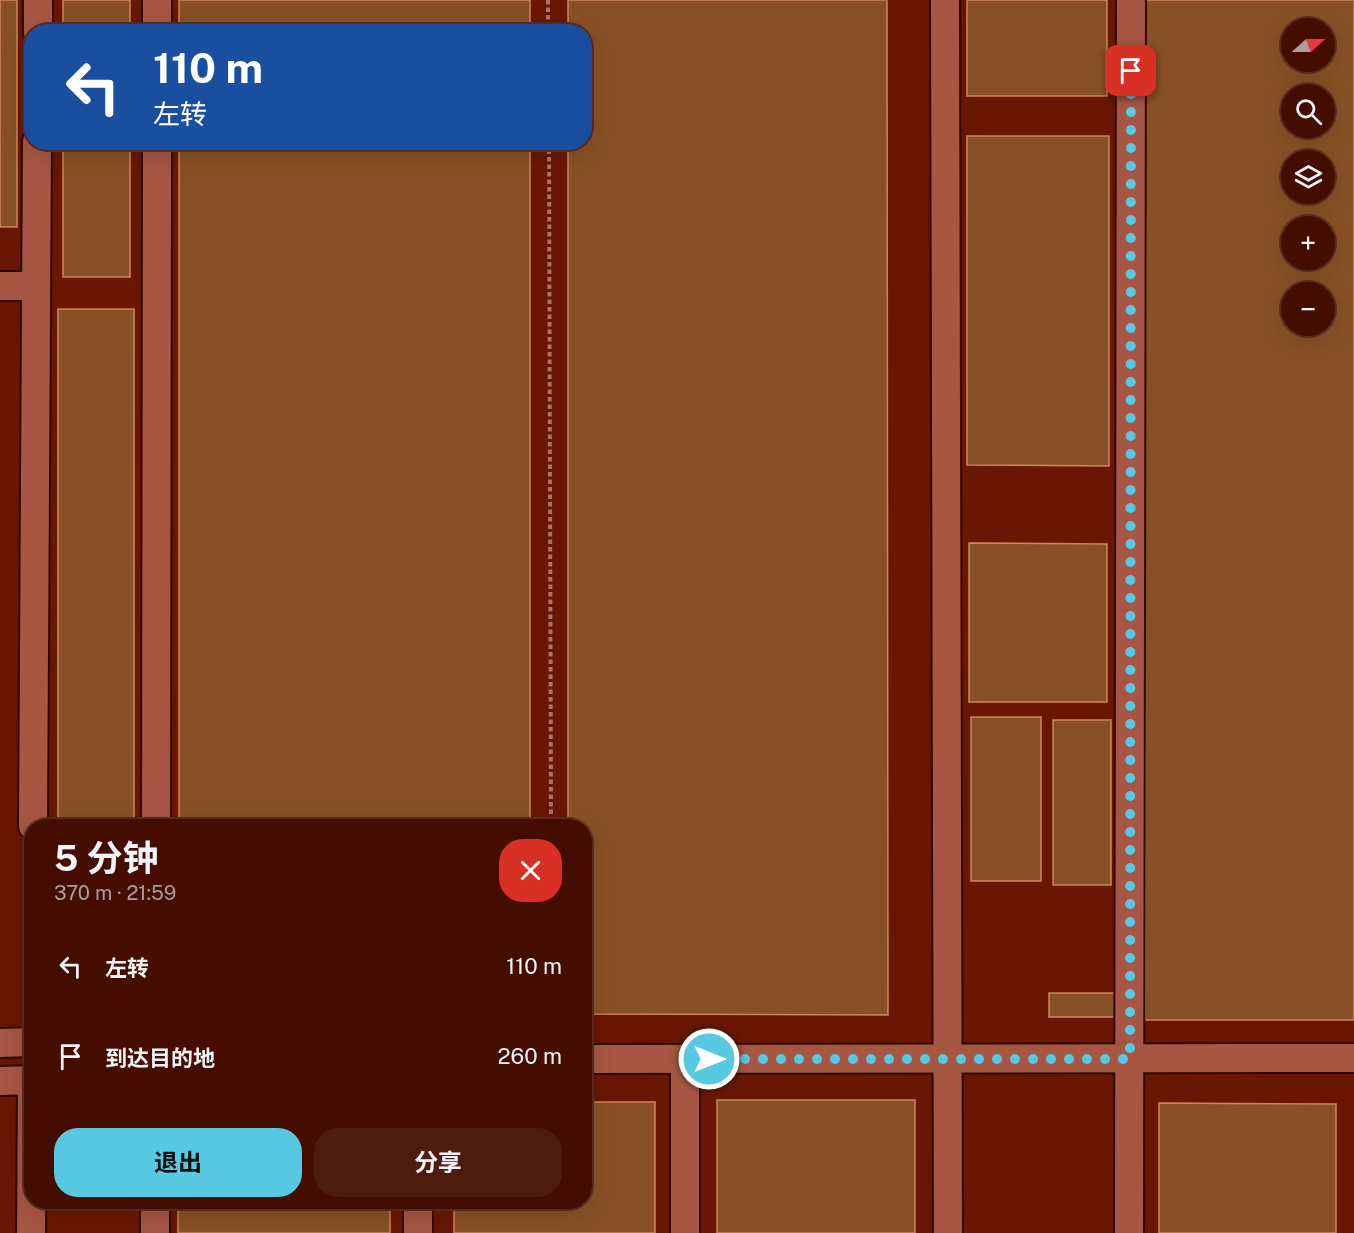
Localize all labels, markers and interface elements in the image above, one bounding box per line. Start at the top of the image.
north arrow [1281,18,1335,72]
map controls [1281,18,1335,336]
text: 110 m [153,43,263,92]
pin [1105,45,1156,96]
icon: left [54,48,132,126]
icon: arrive [1114,54,1147,87]
button: search [1281,84,1335,138]
text: 左转 [153,98,207,130]
button: layers [1281,150,1335,204]
button: + [1281,216,1335,270]
button: − [1281,282,1335,336]
text: 5 分钟 [54,837,158,879]
button: close [499,839,562,902]
text: 370 m · 21:59 [54,881,176,905]
icon: left [54,950,87,983]
text: 110 m [506,953,562,979]
text: 左转 [105,955,149,981]
position arrow [677,1027,741,1091]
icon: arrive [54,1040,87,1073]
text: 260 m [497,1043,562,1069]
text: 到达目的地 [105,1045,215,1071]
button: 退出 [54,1128,302,1197]
button: 分享 [314,1128,562,1197]

